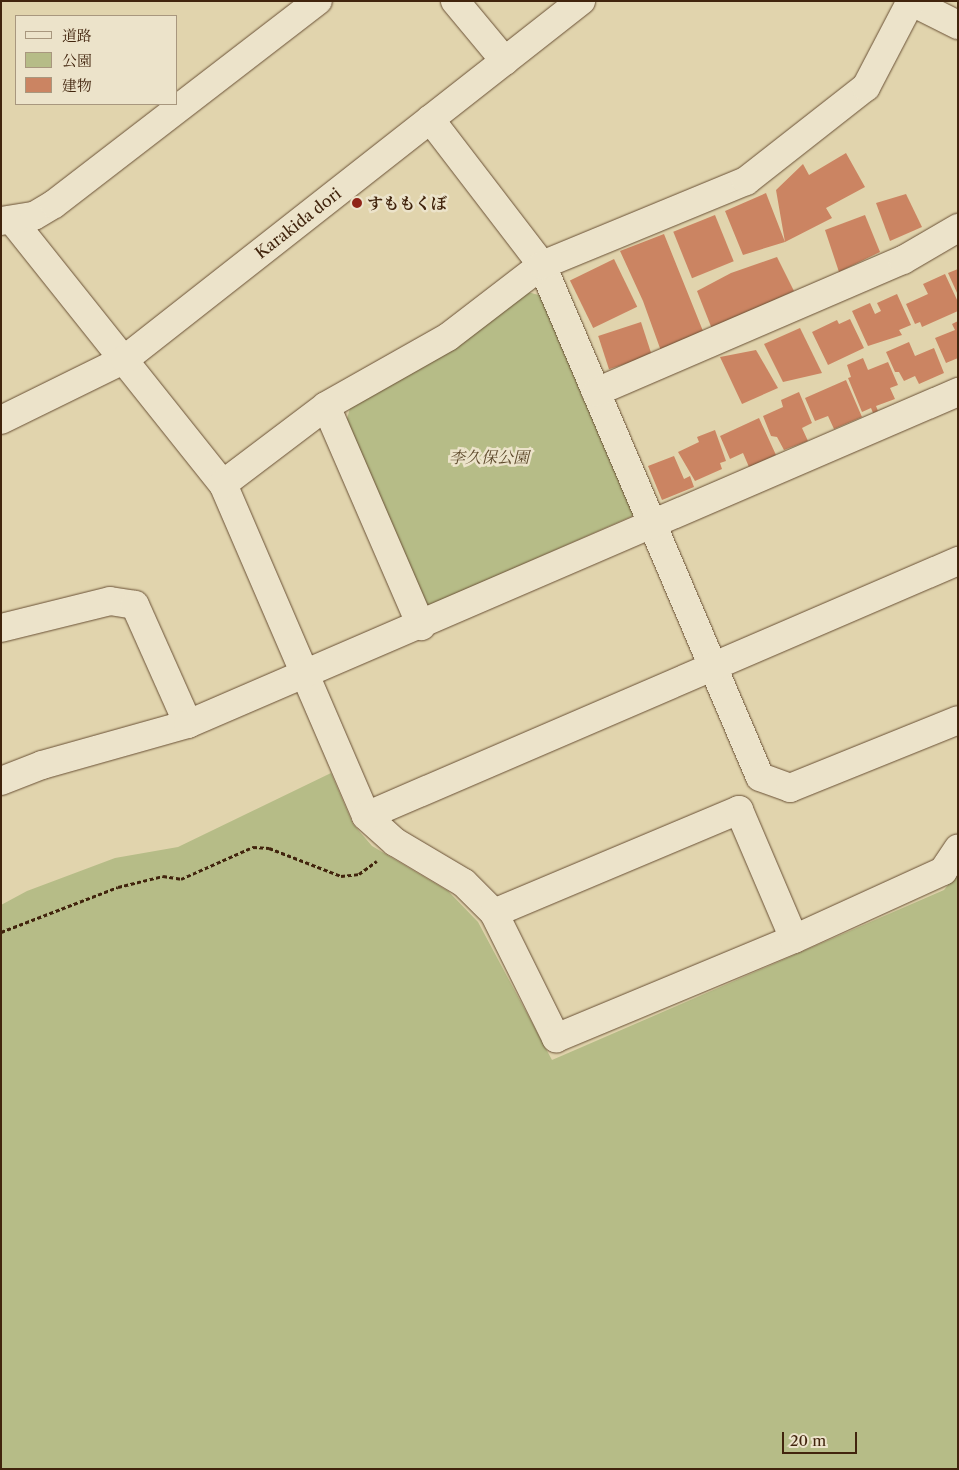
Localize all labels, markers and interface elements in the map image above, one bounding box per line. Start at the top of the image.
legend [15,15,178,105]
text: 道路 [62,26,92,45]
text: 公園 [62,51,92,70]
text: 建物 [62,76,92,95]
street label: Karakida dori [251,184,345,262]
place label: すももくぼ [367,193,447,213]
marker: すももくぼ [351,197,363,209]
park label: 李久保公園 [449,447,529,467]
scale bar [784,1422,859,1454]
text: 20 m [790,1431,826,1450]

